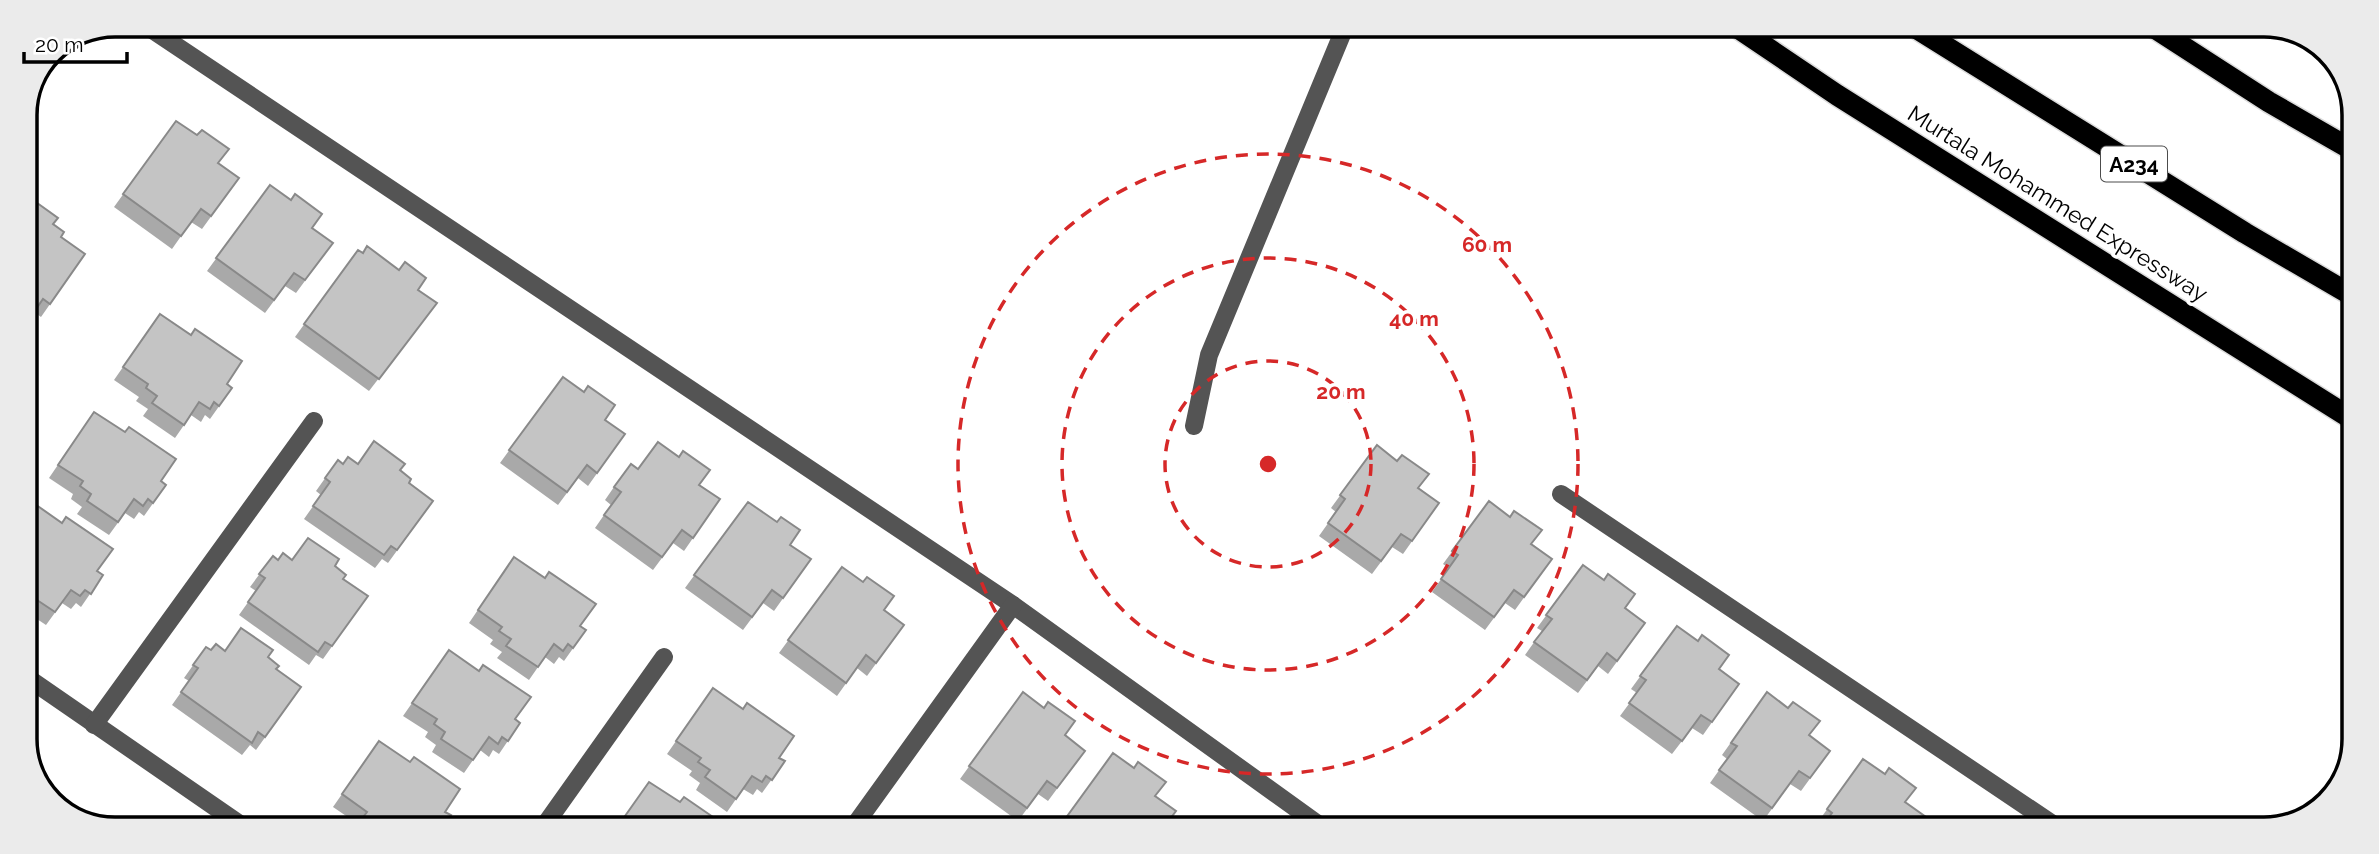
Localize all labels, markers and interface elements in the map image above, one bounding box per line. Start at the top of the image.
scale bar [24,21,128,65]
text: 20 m [35,32,83,57]
street label: Murtala Mohammed Expressway [1903,99,2213,307]
road number: A234 [2101,146,2167,182]
text: 60 m [1462,232,1512,257]
text: 40 m [1389,306,1439,331]
text: 20 m [1316,379,1366,404]
centre of rings [1256,452,1280,476]

